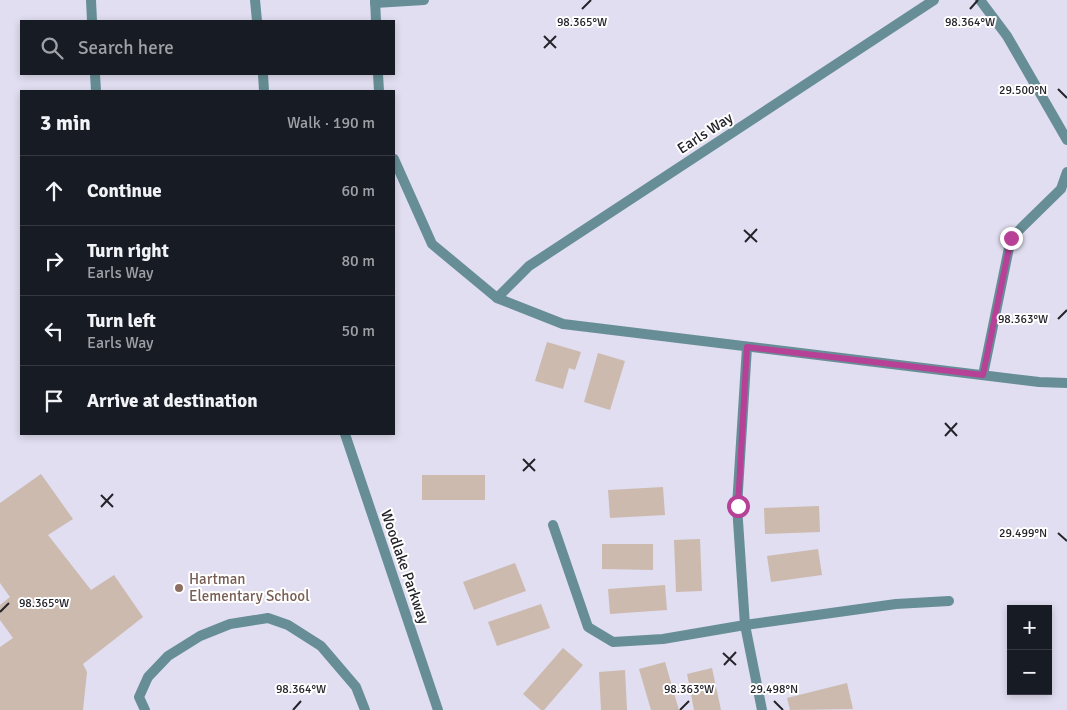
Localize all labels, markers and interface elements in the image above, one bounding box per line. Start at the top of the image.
text: 98.365°W [557,15,607,30]
text: 98.364°W [945,15,995,30]
search box [20,20,395,75]
icon: search [38,34,66,62]
text: Search here [78,36,174,60]
text: 29.500°N [999,83,1047,98]
street label: Earls Way [674,108,736,158]
text: 3 min [40,110,91,136]
text: Walk · 190 m [287,113,375,133]
icon: ahead [40,177,68,205]
text: Continue [87,179,162,203]
text: 60 m [341,181,375,201]
route end [1000,227,1023,250]
text: Turn right [87,239,169,263]
icon: right [40,247,68,275]
text: 80 m [341,251,375,271]
text: Earls Way [87,263,154,283]
text: Turn left [87,309,156,333]
text: 98.363°W [998,312,1048,327]
icon: left [40,317,68,345]
text: 50 m [341,321,375,341]
text: Earls Way [87,333,154,353]
icon: arrive [40,387,68,415]
text: Arrive at destination [87,389,258,413]
route start [727,495,750,518]
street label: Woodlake Parkway [377,507,433,627]
text: 29.499°N [999,526,1047,541]
place label: Hartman Elementary School [189,570,310,605]
marker: Hartman Elementary School [173,582,185,594]
text: 98.365°W [19,596,69,611]
map controls [1007,605,1052,695]
button: + [1007,605,1052,650]
button: − [1007,650,1052,695]
text: 98.364°W [276,682,326,697]
text: 98.363°W [664,682,714,697]
text: 29.498°N [750,682,798,697]

